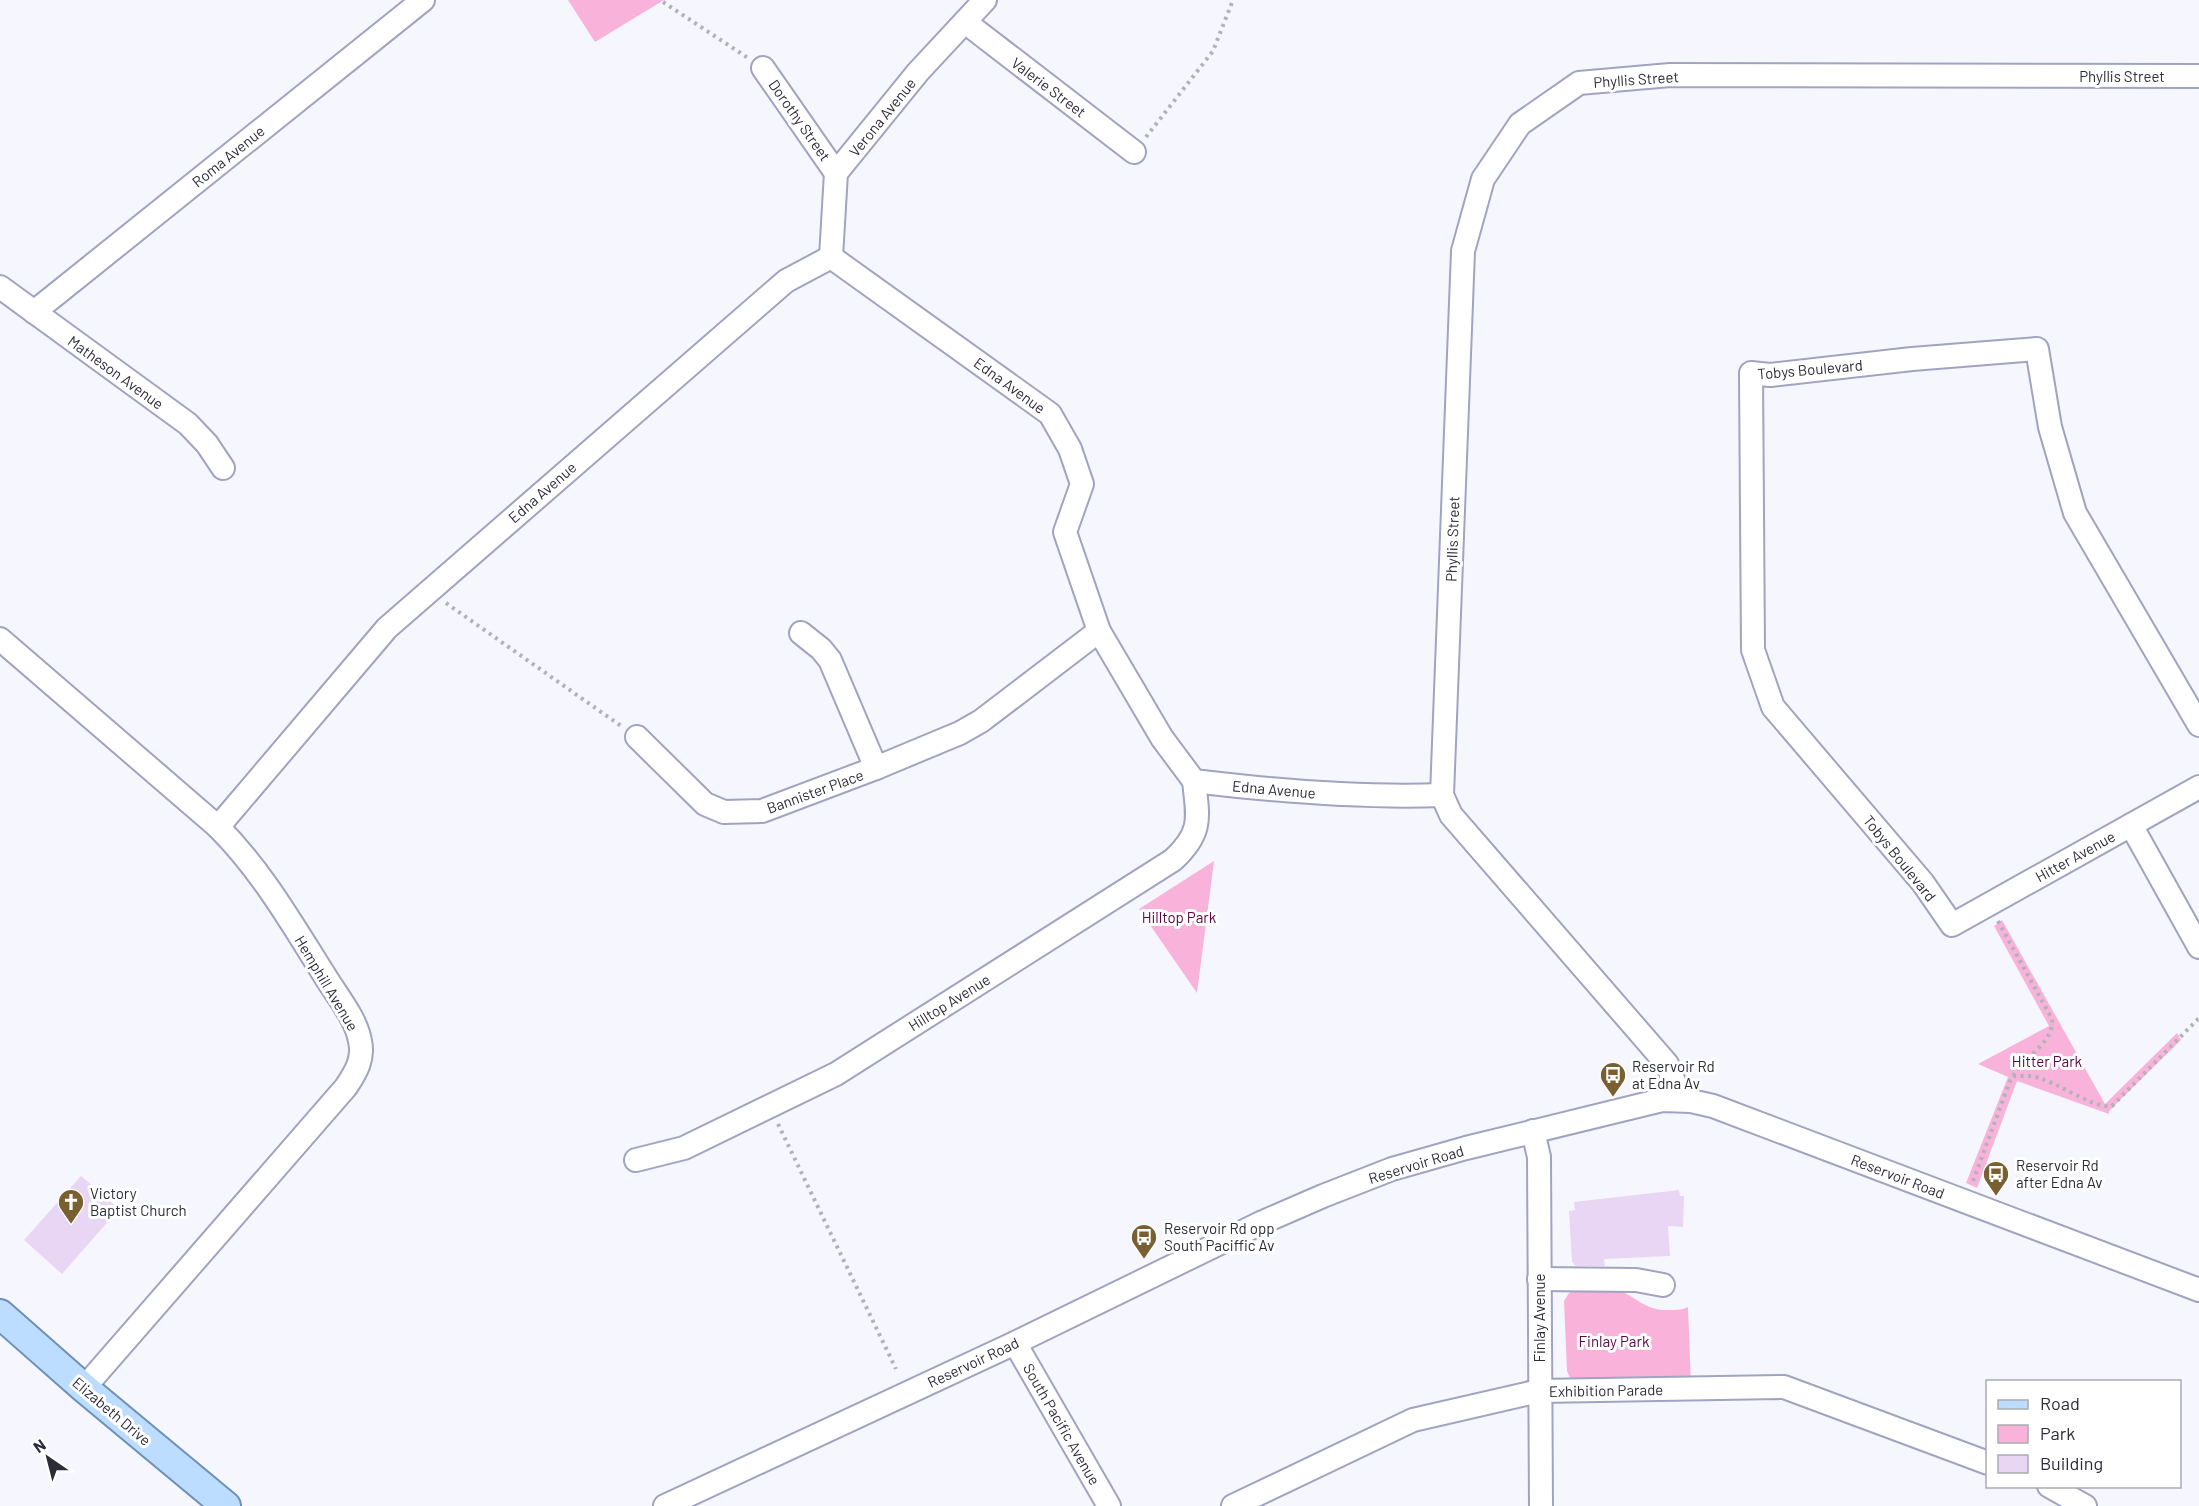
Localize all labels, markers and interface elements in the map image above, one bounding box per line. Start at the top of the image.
street label: Valerie Street [1008,53,1090,121]
street label: Phyllis Street [1593,67,1679,91]
street label: Phyllis Street [2079,67,2165,85]
street label: Verona Avenue [845,74,919,160]
street label: Dorothy Street [765,76,835,164]
street label: Roma Avenue [188,121,268,191]
street label: Matheson Avenue [65,331,167,413]
street label: Edna Avenue [971,353,1049,417]
street label: Tobys Boulevard [1757,355,1863,383]
street label: Edna Avenue [505,458,579,526]
street label: Phyllis Street [1442,496,1462,582]
street label: Bannister Place [764,765,866,817]
street label: Edna Avenue [1232,776,1316,802]
street label: Tobys Boulevard [1860,811,1940,905]
street label: Hitter Avenue [2032,827,2118,885]
park label: Hilltop Park [1142,908,1217,926]
street label: Hemphill Avenue [291,932,363,1034]
street label: Hilltop Avenue [905,970,993,1034]
park label: Hitter Park [2012,1052,2083,1070]
place label: Reservoir Rd at Edna Av [1632,1057,1715,1092]
bus stop icon: Reservoir Rd at Edna Av [1598,1060,1628,1098]
street label: Reservoir Road [1366,1141,1466,1187]
street label: Reservoir Road [1849,1150,1947,1202]
place label: Reservoir Rd after Edna Av [2016,1156,2102,1191]
bus stop icon: Reservoir Rd after Edna Av [1981,1159,2011,1197]
place label: Victory Baptist Church [90,1184,187,1219]
church icon: Victory Baptist Church [56,1187,86,1225]
place label: Reservoir Rd opp South Paciffic Av [1164,1219,1274,1254]
bus stop icon: Reservoir Rd opp South Paciffic Av [1129,1222,1159,1260]
street label: Finlay Avenue [1530,1273,1548,1363]
park label: Finlay Park [1579,1332,1650,1350]
street label: Reservoir Road [925,1333,1021,1391]
street label: South Pacific Avenue [1020,1360,1104,1488]
street label: Elizabeth Drive [69,1373,155,1449]
street label: Exhibition Parade [1549,1380,1663,1400]
legend [1986,1380,2181,1488]
text: Road [2040,1392,2080,1414]
text: Park [2040,1422,2075,1444]
north arrow [18,1428,78,1488]
text: N [29,1434,49,1456]
text: Building [2040,1452,2103,1474]

